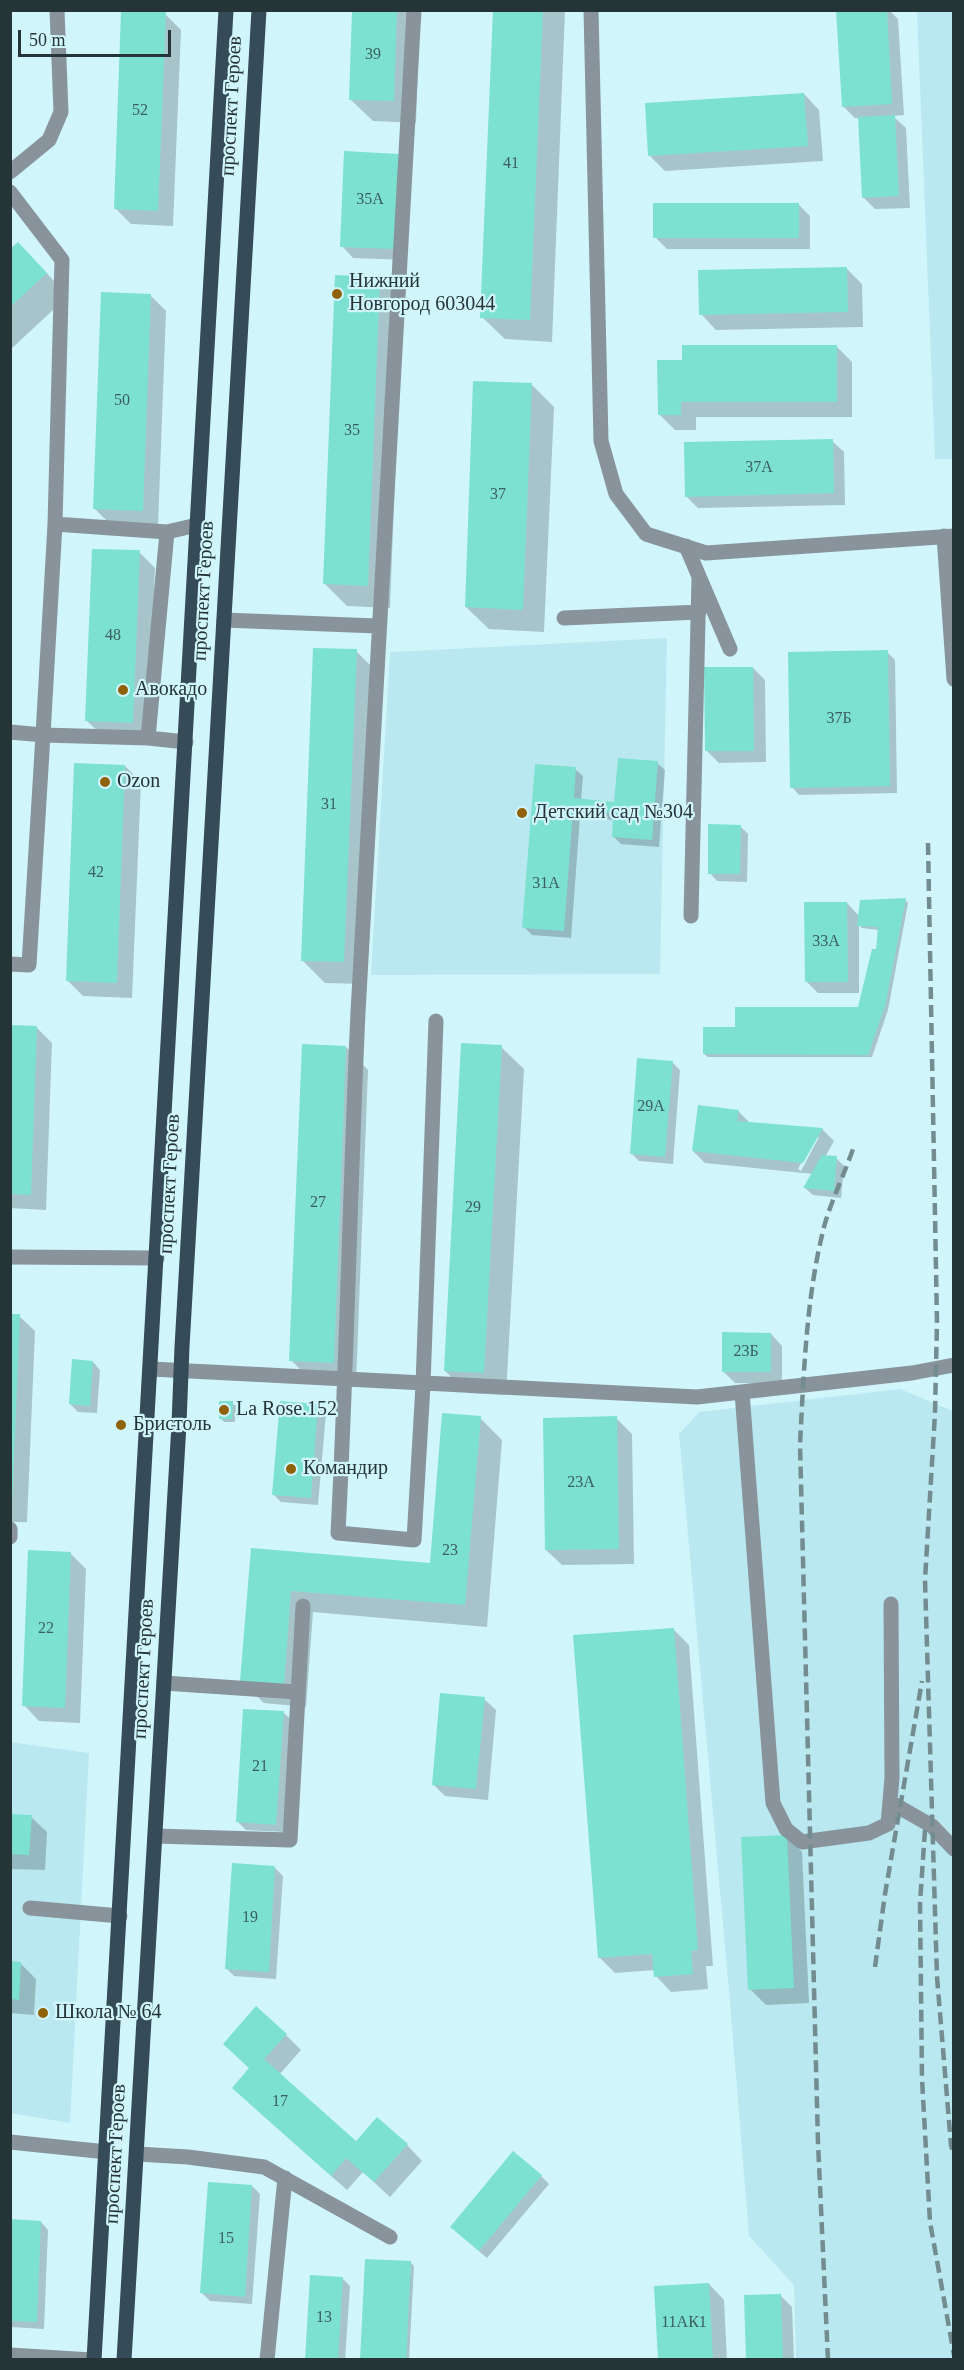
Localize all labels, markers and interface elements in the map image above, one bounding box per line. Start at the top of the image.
scale bar [21,18,174,56]
text: 50 m [29,30,66,50]
street label: проспект Героев [216,35,248,177]
house number: 39 [365,45,381,65]
house number: 52 [132,101,148,121]
house number: 41 [503,154,519,174]
house number: 35А [356,190,384,210]
place label: Нижний Новгород 603044 [349,270,495,317]
marker: Нижний Новгород 603044 [330,287,344,301]
house number: 50 [114,391,130,411]
house number: 35 [344,421,360,441]
house number: 37А [745,458,773,478]
house number: 37 [490,485,506,505]
street label: проспект Героев [188,520,220,662]
house number: 48 [105,626,121,646]
place label: Авокадо [135,678,207,702]
marker: Авокадо [116,683,130,697]
house number: 37Б [826,709,852,729]
place label: Ozon [117,770,160,794]
marker: Ozon [98,775,112,789]
house number: 31 [321,795,337,815]
place label: Детский сад №304 [534,801,693,825]
marker: Детский сад №304 [515,806,529,820]
house number: 42 [88,863,104,883]
house number: 31А [532,874,560,894]
house number: 33А [812,932,840,952]
house number: 29А [637,1097,665,1117]
street label: проспект Героев [154,1113,186,1255]
house number: 27 [310,1193,326,1213]
house number: 29 [465,1198,481,1218]
house number: 23Б [733,1342,759,1362]
place label: La Rose.152 [236,1398,337,1422]
marker: La Rose.152 [217,1403,231,1417]
place label: Бристоль [133,1413,211,1437]
marker: Бристоль [114,1418,128,1432]
place label: Командир [303,1457,388,1481]
marker: Командир [284,1462,298,1476]
house number: 23А [567,1473,595,1493]
house number: 23 [442,1541,458,1561]
street label: проспект Героев [128,1598,160,1740]
house number: 22 [38,1619,54,1639]
house number: 21 [252,1757,268,1777]
house number: 19 [242,1908,258,1928]
place label: Школа № 64 [55,2001,162,2025]
marker: Школа № 64 [36,2006,50,2020]
street label: проспект Героев [100,2083,132,2225]
house number: 17 [272,2092,288,2112]
house number: 15 [218,2229,234,2249]
house number: 13 [316,2308,332,2328]
house number: 11АК1 [661,2313,707,2333]

